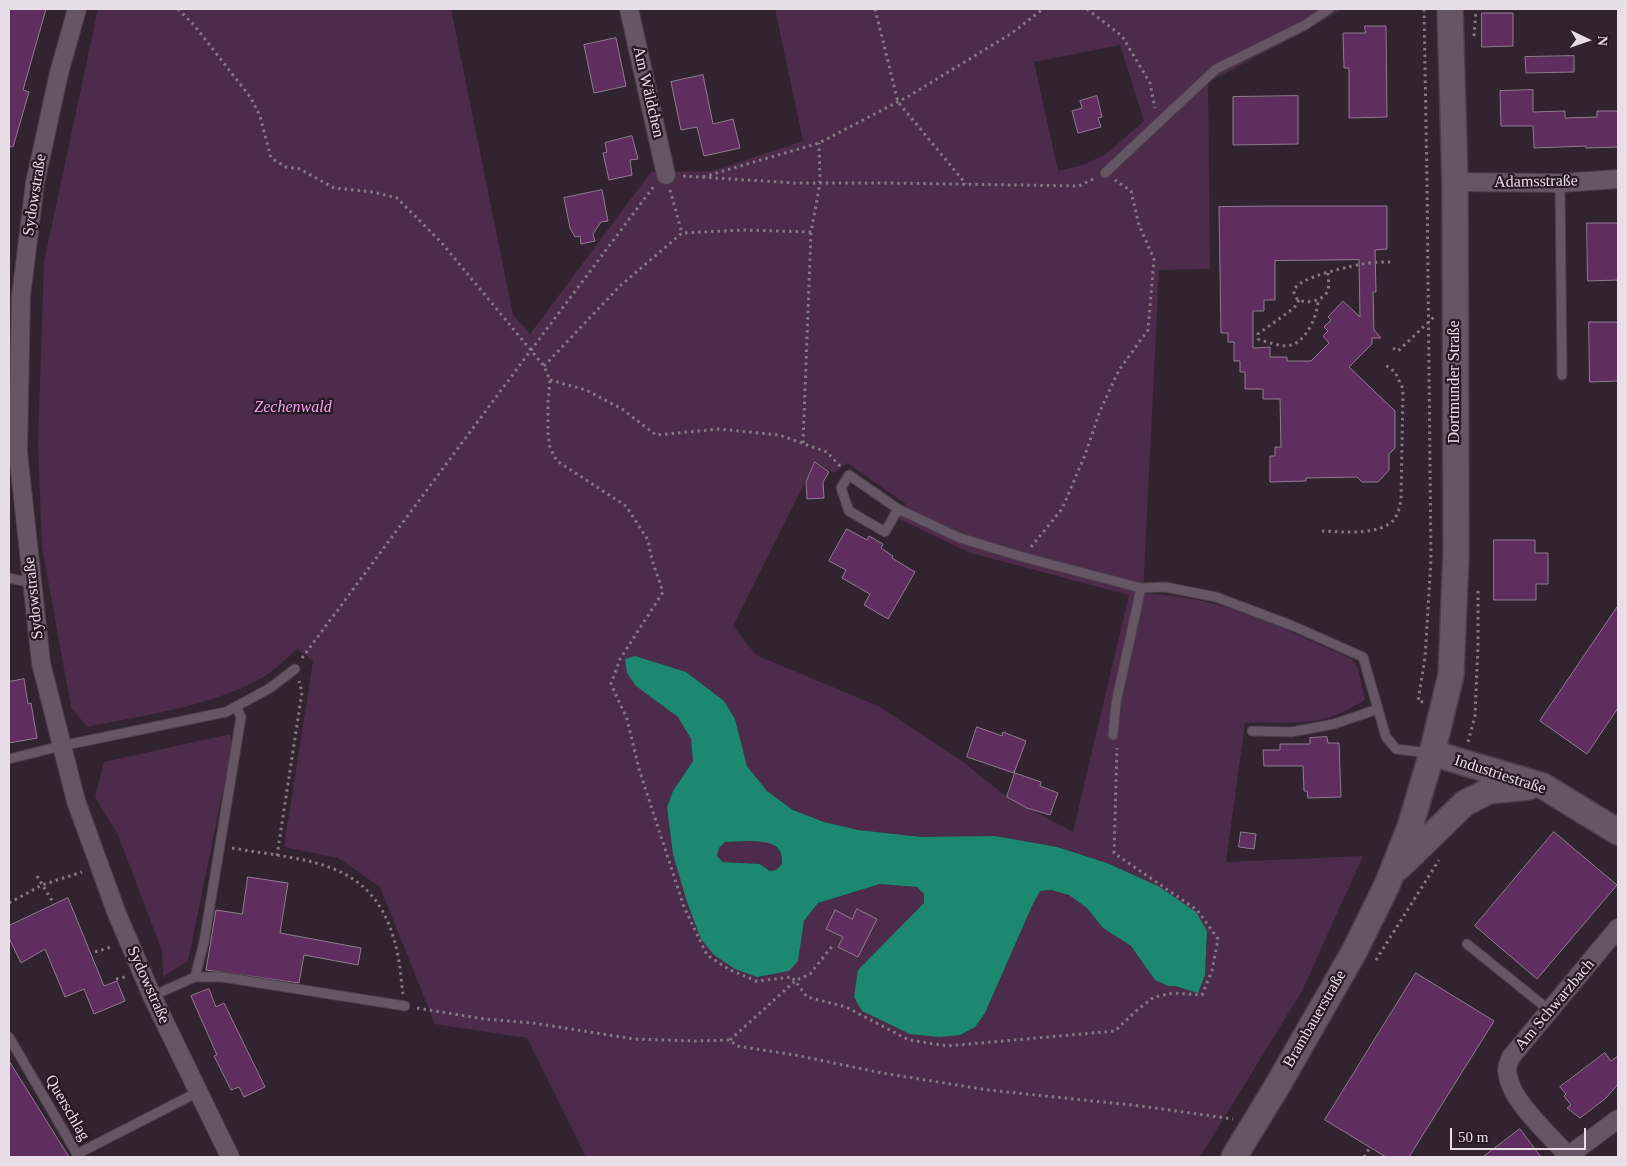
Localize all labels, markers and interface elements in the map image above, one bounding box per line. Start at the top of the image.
north arrow [1562,15,1612,65]
text: N [1595,35,1610,46]
street label: Am Wäldchen [628,45,668,139]
street label: Sydowstraße [19,153,51,237]
street label: Adamsstraße [1494,172,1578,192]
street label: Dortmunder Straße [1445,320,1465,444]
park label: Zechenwald [254,398,332,418]
street label: Sydowstraße [20,556,48,640]
street label: Industriestraße [1452,751,1548,799]
street label: Sydowstraße [122,943,174,1027]
street label: Am Schwarzbach [1511,955,1599,1055]
street label: Brambauerstraße [1279,967,1351,1071]
street label: Querschlag [40,1072,94,1144]
scale bar [1452,1118,1588,1150]
text: 50 m [1458,1129,1488,1145]

